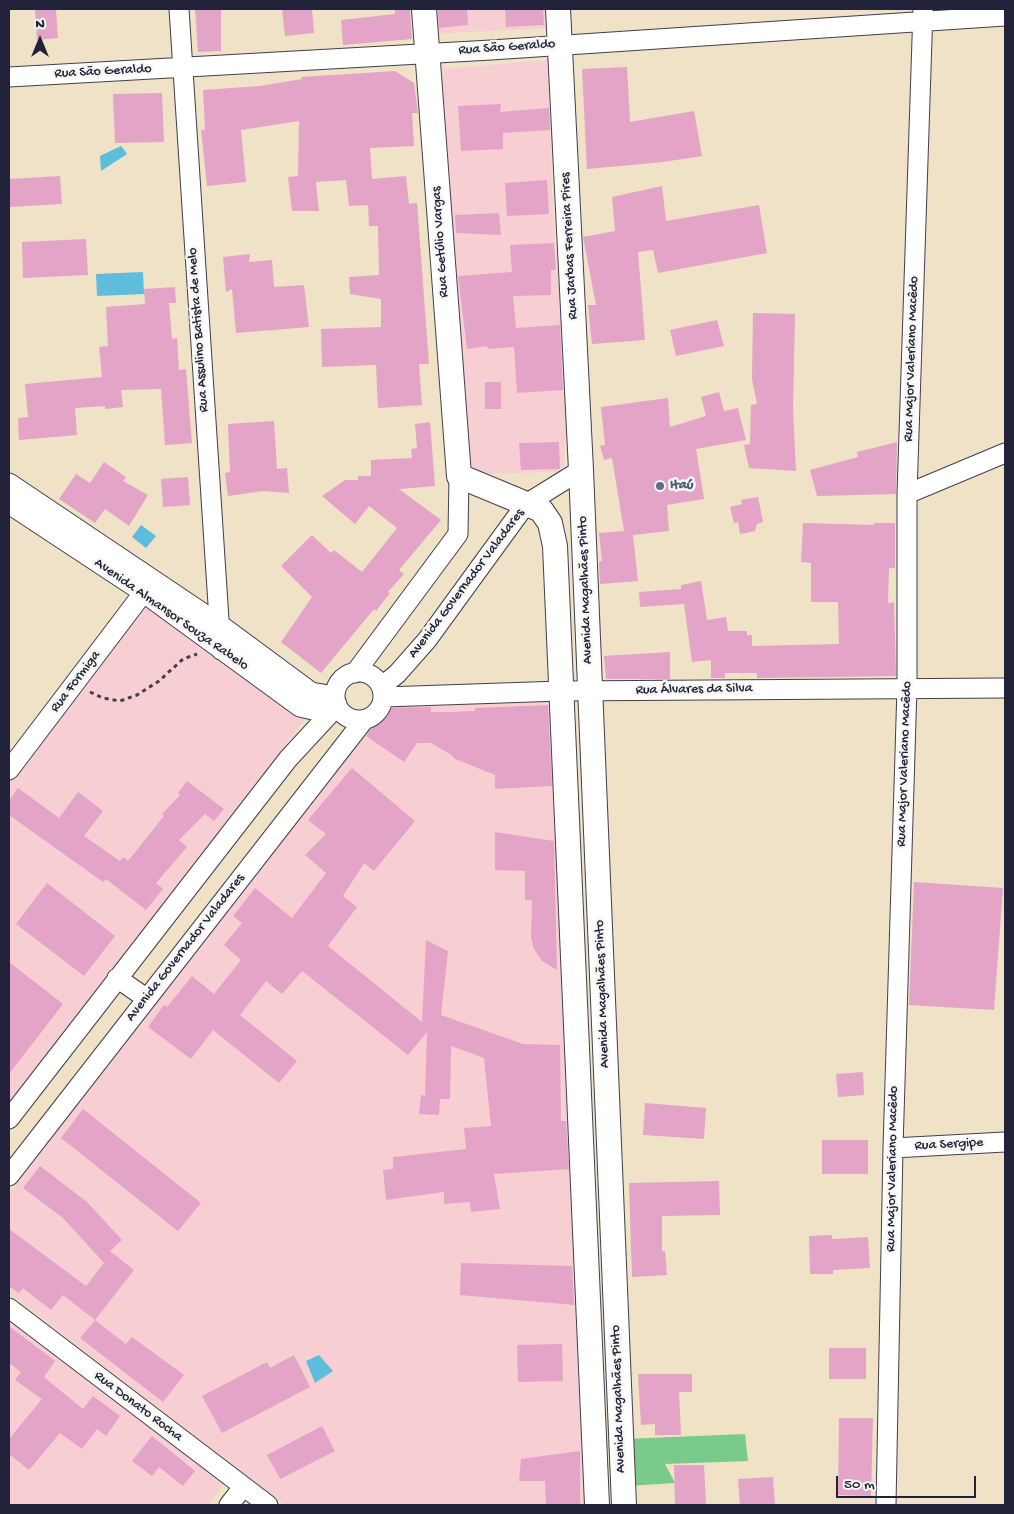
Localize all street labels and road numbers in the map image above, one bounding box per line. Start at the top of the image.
street label: Rua São Geraldo [458,36,556,60]
street label: Rua São Geraldo [54,61,152,83]
street label: Rua Jarbas Ferreira Pires [558,172,582,320]
street label: Rua Getúlio Vargas [429,186,453,298]
street label: Rua Assulino Batista de Melo [185,247,213,413]
street label: Rua Major Valeriano Macêdo [901,276,923,442]
street label: Avenida Governador Valadares [405,506,529,662]
street label: Avenida Magalhães Pinto [575,516,597,664]
street label: Avenida Almansor Souza Rabelo [91,555,251,675]
street label: Rua Formiga [47,648,105,716]
street label: Rua Álvares da Silva [635,681,753,699]
street label: Rua Major Valeriano Macêdo [894,681,916,847]
street label: Avenida Governador Valadares [123,871,249,1025]
street label: Avenida Magalhães Pinto [592,920,614,1068]
street label: Rua Major Valeriano Macêdo [883,1086,903,1252]
street label: Rua Sergipe [914,1135,984,1155]
street label: Avenida Magalhães Pinto [608,1325,630,1473]
street label: Rua Donato Rocha [90,1368,186,1446]

